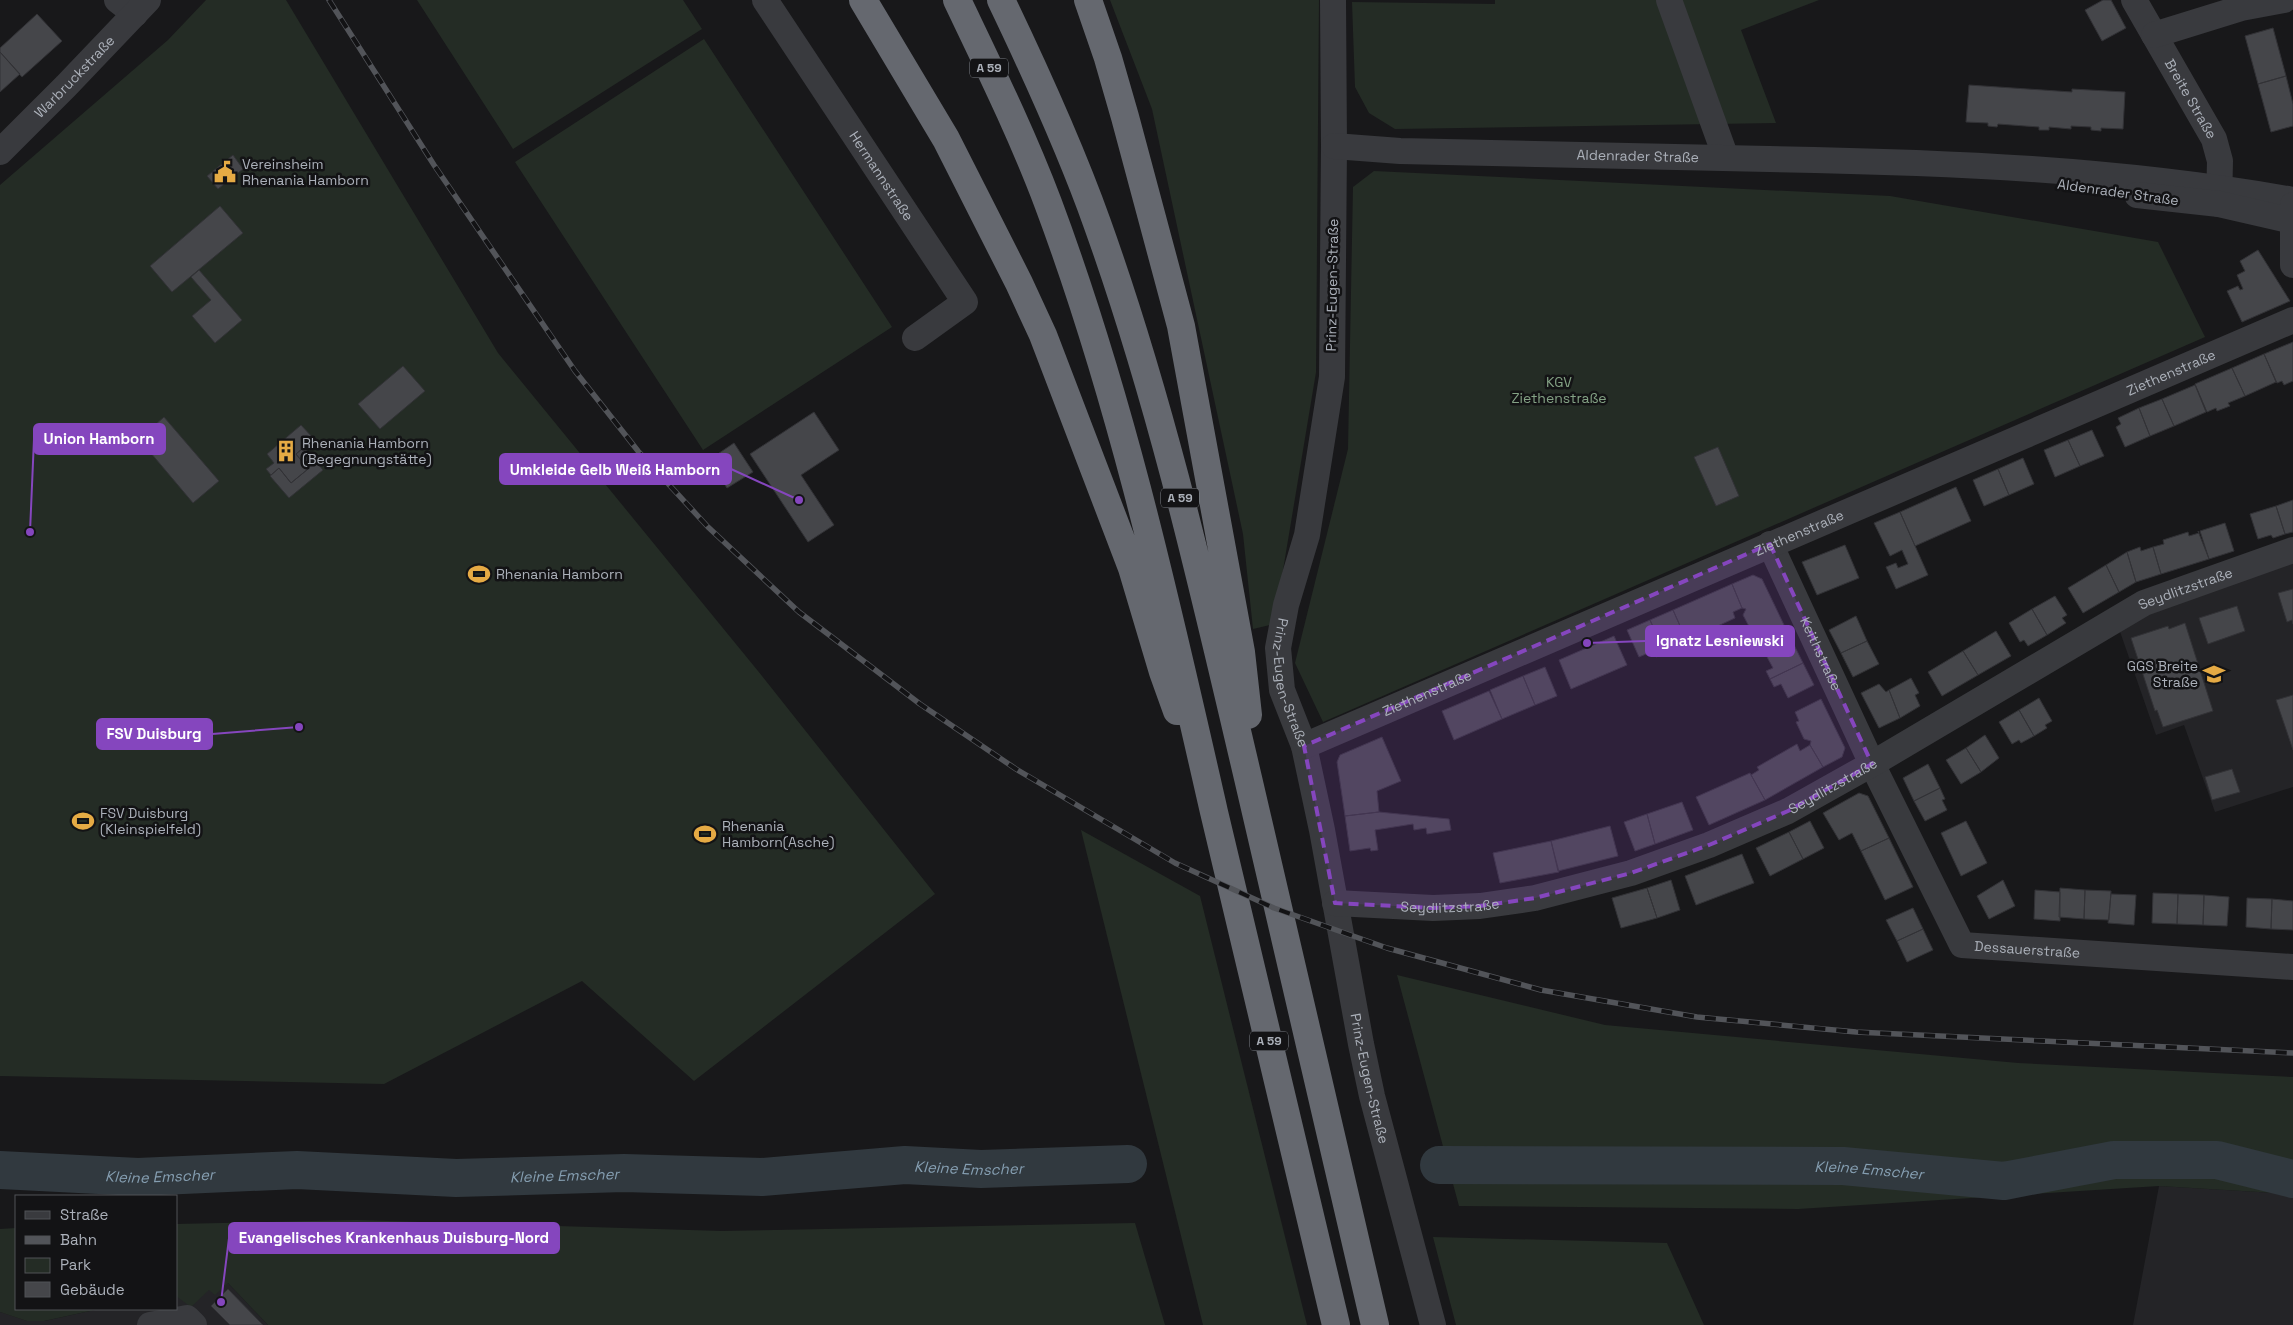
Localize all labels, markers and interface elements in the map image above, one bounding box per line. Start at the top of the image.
street label: Warbruckstraße [30,32,118,122]
street label: Breite Straße [2161,56,2221,142]
road number: A 59 [970,58,1008,78]
street label: Hermannstraße [845,128,918,224]
street label: Aldenrader Straße [1576,145,1699,166]
place label: Vereinsheim Rhenania Hamborn [242,155,369,189]
public building icon: Vereinsheim Rhenania Hamborn [212,159,238,185]
street label: Aldenrader Straße [2056,175,2180,209]
street label: Prinz-Eugen-Straße [1322,218,1342,352]
street label: Ziethenstraße [2124,345,2218,400]
park label: KGV Ziethenstraße [1511,373,1607,407]
callout: Union Hamborn [34,424,165,454]
text: Union Hamborn [44,429,154,448]
place label: Rhenania Hamborn (Begegnungstätte) [302,434,432,468]
building icon: Rhenania Hamborn (Begegnungstätte) [273,438,299,464]
callout: Umkleide Gelb Weiß Hamborn [500,454,731,484]
text: Umkleide Gelb Weiß Hamborn [510,460,720,479]
road number: A 59 [1161,488,1199,508]
street label: Ziethenstraße [1752,506,1846,560]
sports icon: Rhenania Hamborn [466,561,492,587]
street label: Seydlitzstraße [2135,563,2235,614]
place label: Rhenania Hamborn [496,565,623,583]
street label: Keithstraße [1796,614,1846,693]
street label: Prinz-Eugen-Straße [1269,617,1313,750]
callout: Ignatz Lesniewski [1646,626,1794,656]
text: Ignatz Lesniewski [1656,631,1784,650]
place label: GGS Breite Straße [2127,657,2198,691]
school or university icon: GGS Breite Straße [2201,661,2227,687]
street label: Ziethenstraße [1380,666,1474,720]
callout: FSV Duisburg [97,719,212,749]
text: FSV Duisburg [107,724,201,743]
street label: Seydlitzstraße [1785,754,1880,818]
place label: FSV Duisburg (Kleinspielfeld) [100,804,201,838]
sports icon: FSV Duisburg (Kleinspielfeld) [70,808,96,834]
place label: Rhenania Hamborn(Asche) [722,817,835,851]
sports icon: Rhenania Hamborn(Asche) [692,821,718,847]
street label: Seydlitzstraße [1400,894,1500,917]
street label: Dessauerstraße [1974,937,2081,962]
street label: Prinz-Eugen-Straße [1347,1012,1393,1145]
road number: A 59 [1250,1032,1288,1050]
water label: Kleine Emscher [914,1156,1025,1179]
water label: Kleine Emscher [1814,1156,1926,1183]
water label: Kleine Emscher [105,1164,216,1187]
water label: Kleine Emscher [509,1164,621,1186]
legend [15,1195,178,1310]
text: Straße [60,1205,109,1224]
callout: Evangelisches Krankenhaus Duisburg-Nord [229,1223,559,1253]
text: Evangelisches Krankenhaus Duisburg-Nord [239,1228,549,1247]
text: Bahn [60,1230,97,1249]
text: Park [60,1255,91,1274]
text: Gebäude [60,1280,125,1299]

